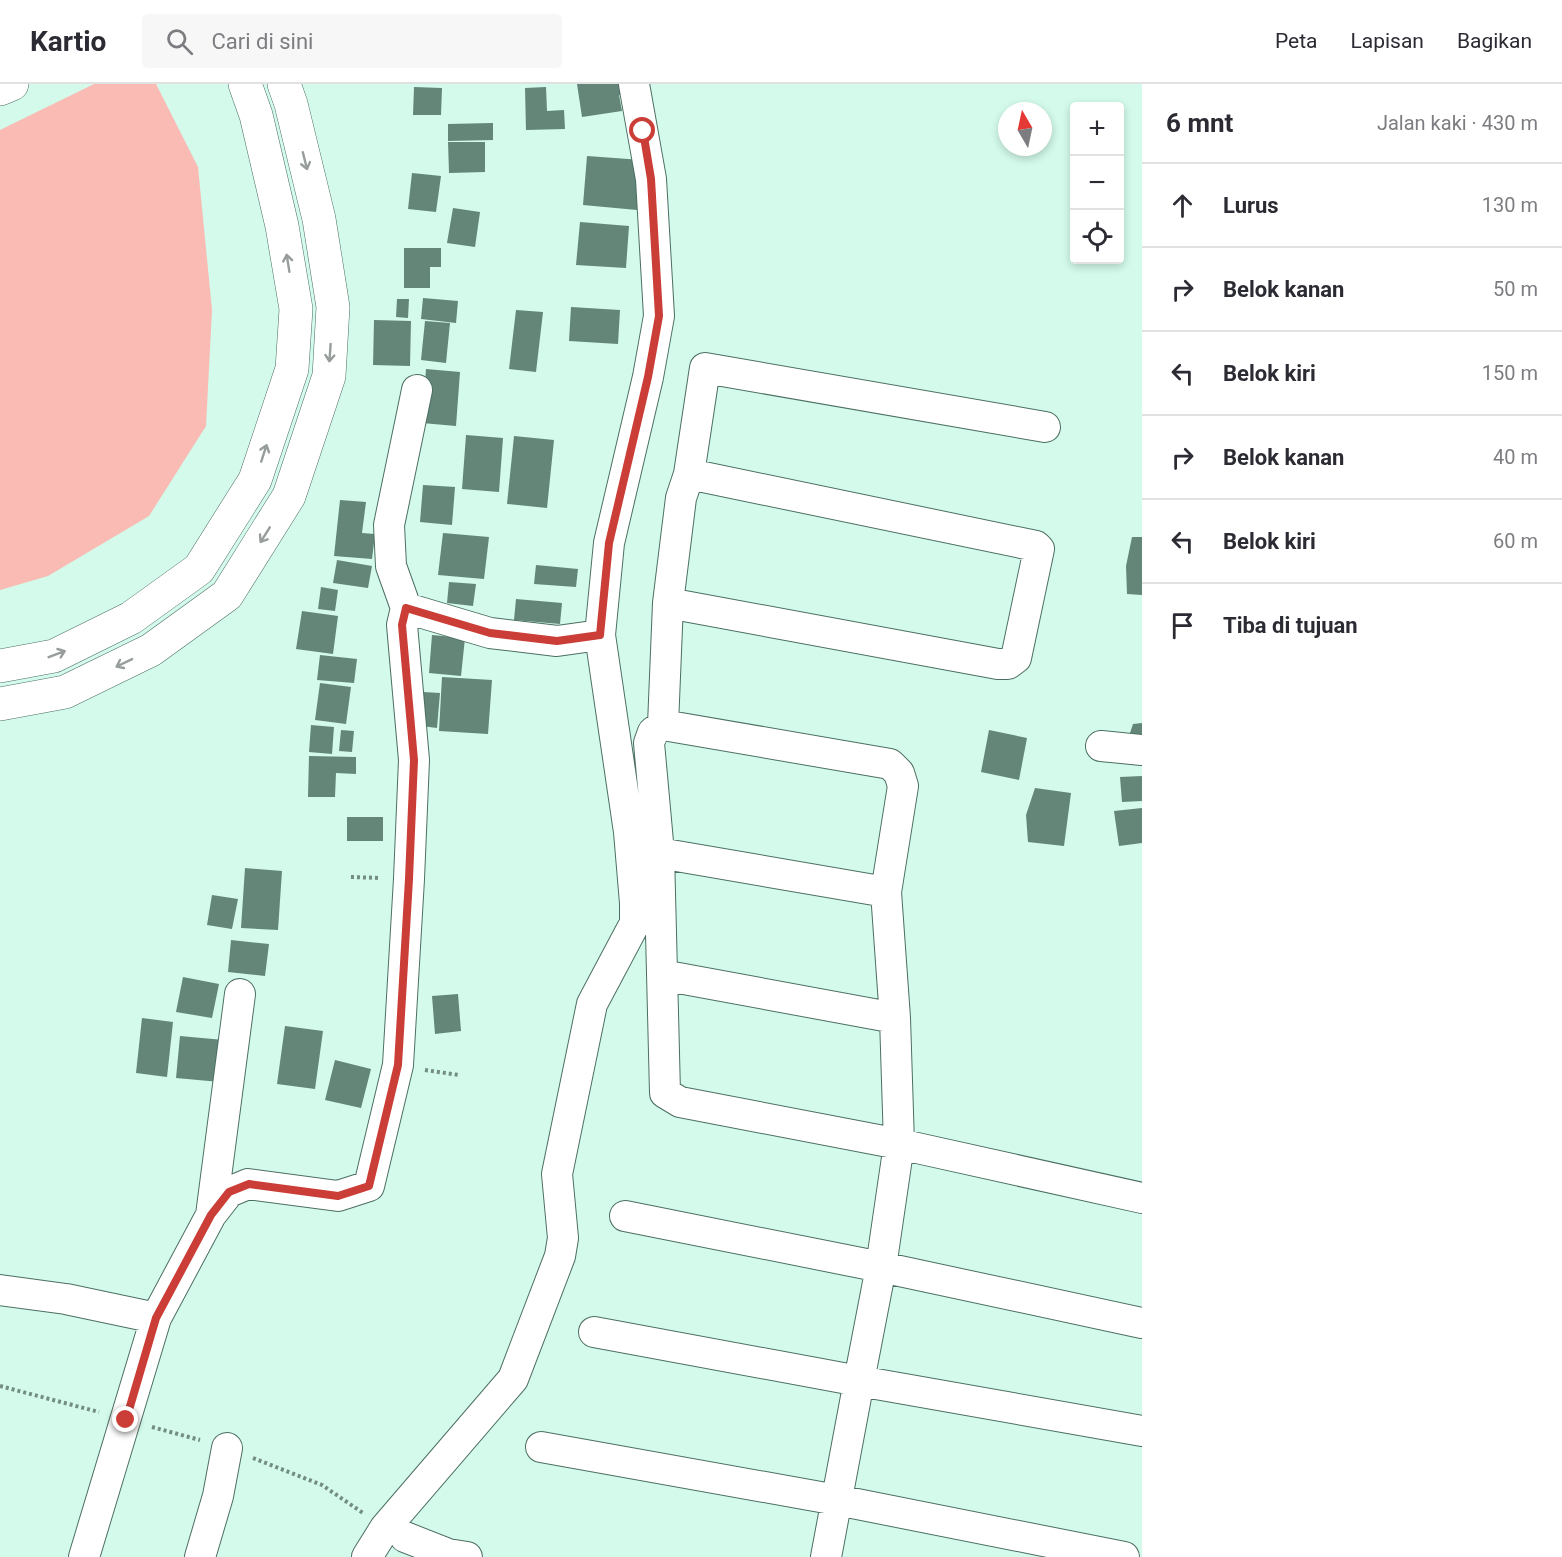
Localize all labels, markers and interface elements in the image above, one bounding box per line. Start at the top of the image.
search box [142,14,562,68]
text: Kartio [30,25,106,58]
icon: search [163,25,196,58]
text: Cari di sini [211,29,313,54]
text: Peta [1275,29,1317,53]
text: Lapisan [1350,29,1424,53]
text: Bagikan [1457,29,1532,53]
north arrow [998,102,1052,156]
map controls [1070,102,1124,264]
button: + [1070,102,1124,156]
text: 6 mnt [1166,108,1233,138]
text: Jalan kaki · 430 m [1377,111,1538,135]
route start [629,117,655,143]
one-way arrow [299,151,311,170]
button: − [1070,156,1124,210]
icon: ahead [1166,189,1199,222]
text: Lurus [1223,193,1279,218]
text: 130 m [1482,193,1538,217]
button: locate [1070,210,1124,264]
one-way arrow [283,254,294,273]
icon: right [1166,273,1199,306]
text: Belok kanan [1223,277,1344,302]
text: 50 m [1493,277,1538,301]
one-way arrow [324,343,335,363]
icon: left [1166,357,1199,390]
text: Belok kiri [1223,361,1316,386]
text: 150 m [1482,361,1538,385]
icon: right [1166,441,1199,474]
one-way arrow [259,444,270,463]
text: Belok kanan [1223,445,1344,470]
text: 40 m [1493,445,1538,469]
icon: left [1166,525,1199,558]
one-way arrow [258,526,270,543]
text: Belok kiri [1223,529,1316,554]
text: 60 m [1493,529,1538,553]
icon: arrive [1166,609,1199,642]
text: Tiba di tujuan [1223,613,1358,638]
one-way arrow [47,647,66,658]
one-way arrow [115,658,133,669]
route end [112,1406,138,1432]

